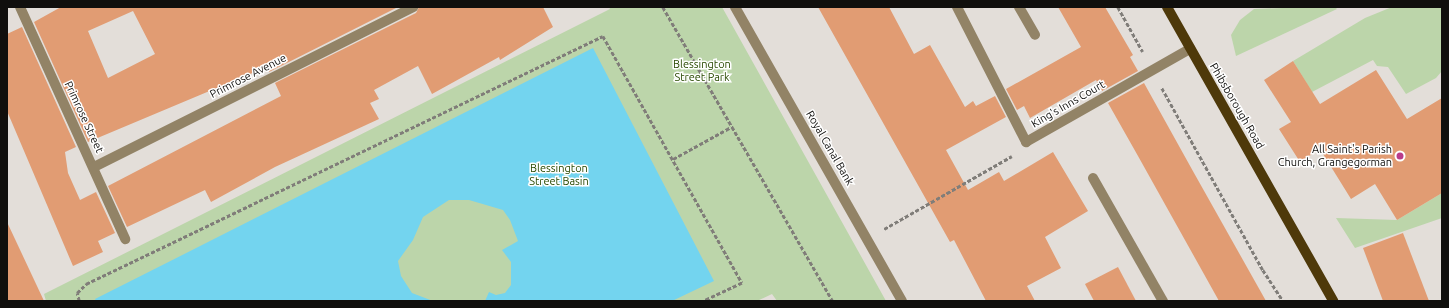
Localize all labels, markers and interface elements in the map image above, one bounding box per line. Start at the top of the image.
street label: Primrose Avenue [208,51,288,101]
park label: Blessington Street Park [673,58,731,84]
street label: Phibsborough Road [1207,61,1267,151]
street label: King's Inns Court [1029,78,1107,130]
street label: Primrose Street [62,79,106,155]
street label: Royal Canal Bank [803,108,857,188]
place label: All Saint's Parish Church, Grangegorman [1278,143,1392,169]
marker: All Saint's Parish Church, Grangegorman [1395,151,1405,161]
park label: Blessington Street Basin [529,162,589,188]

